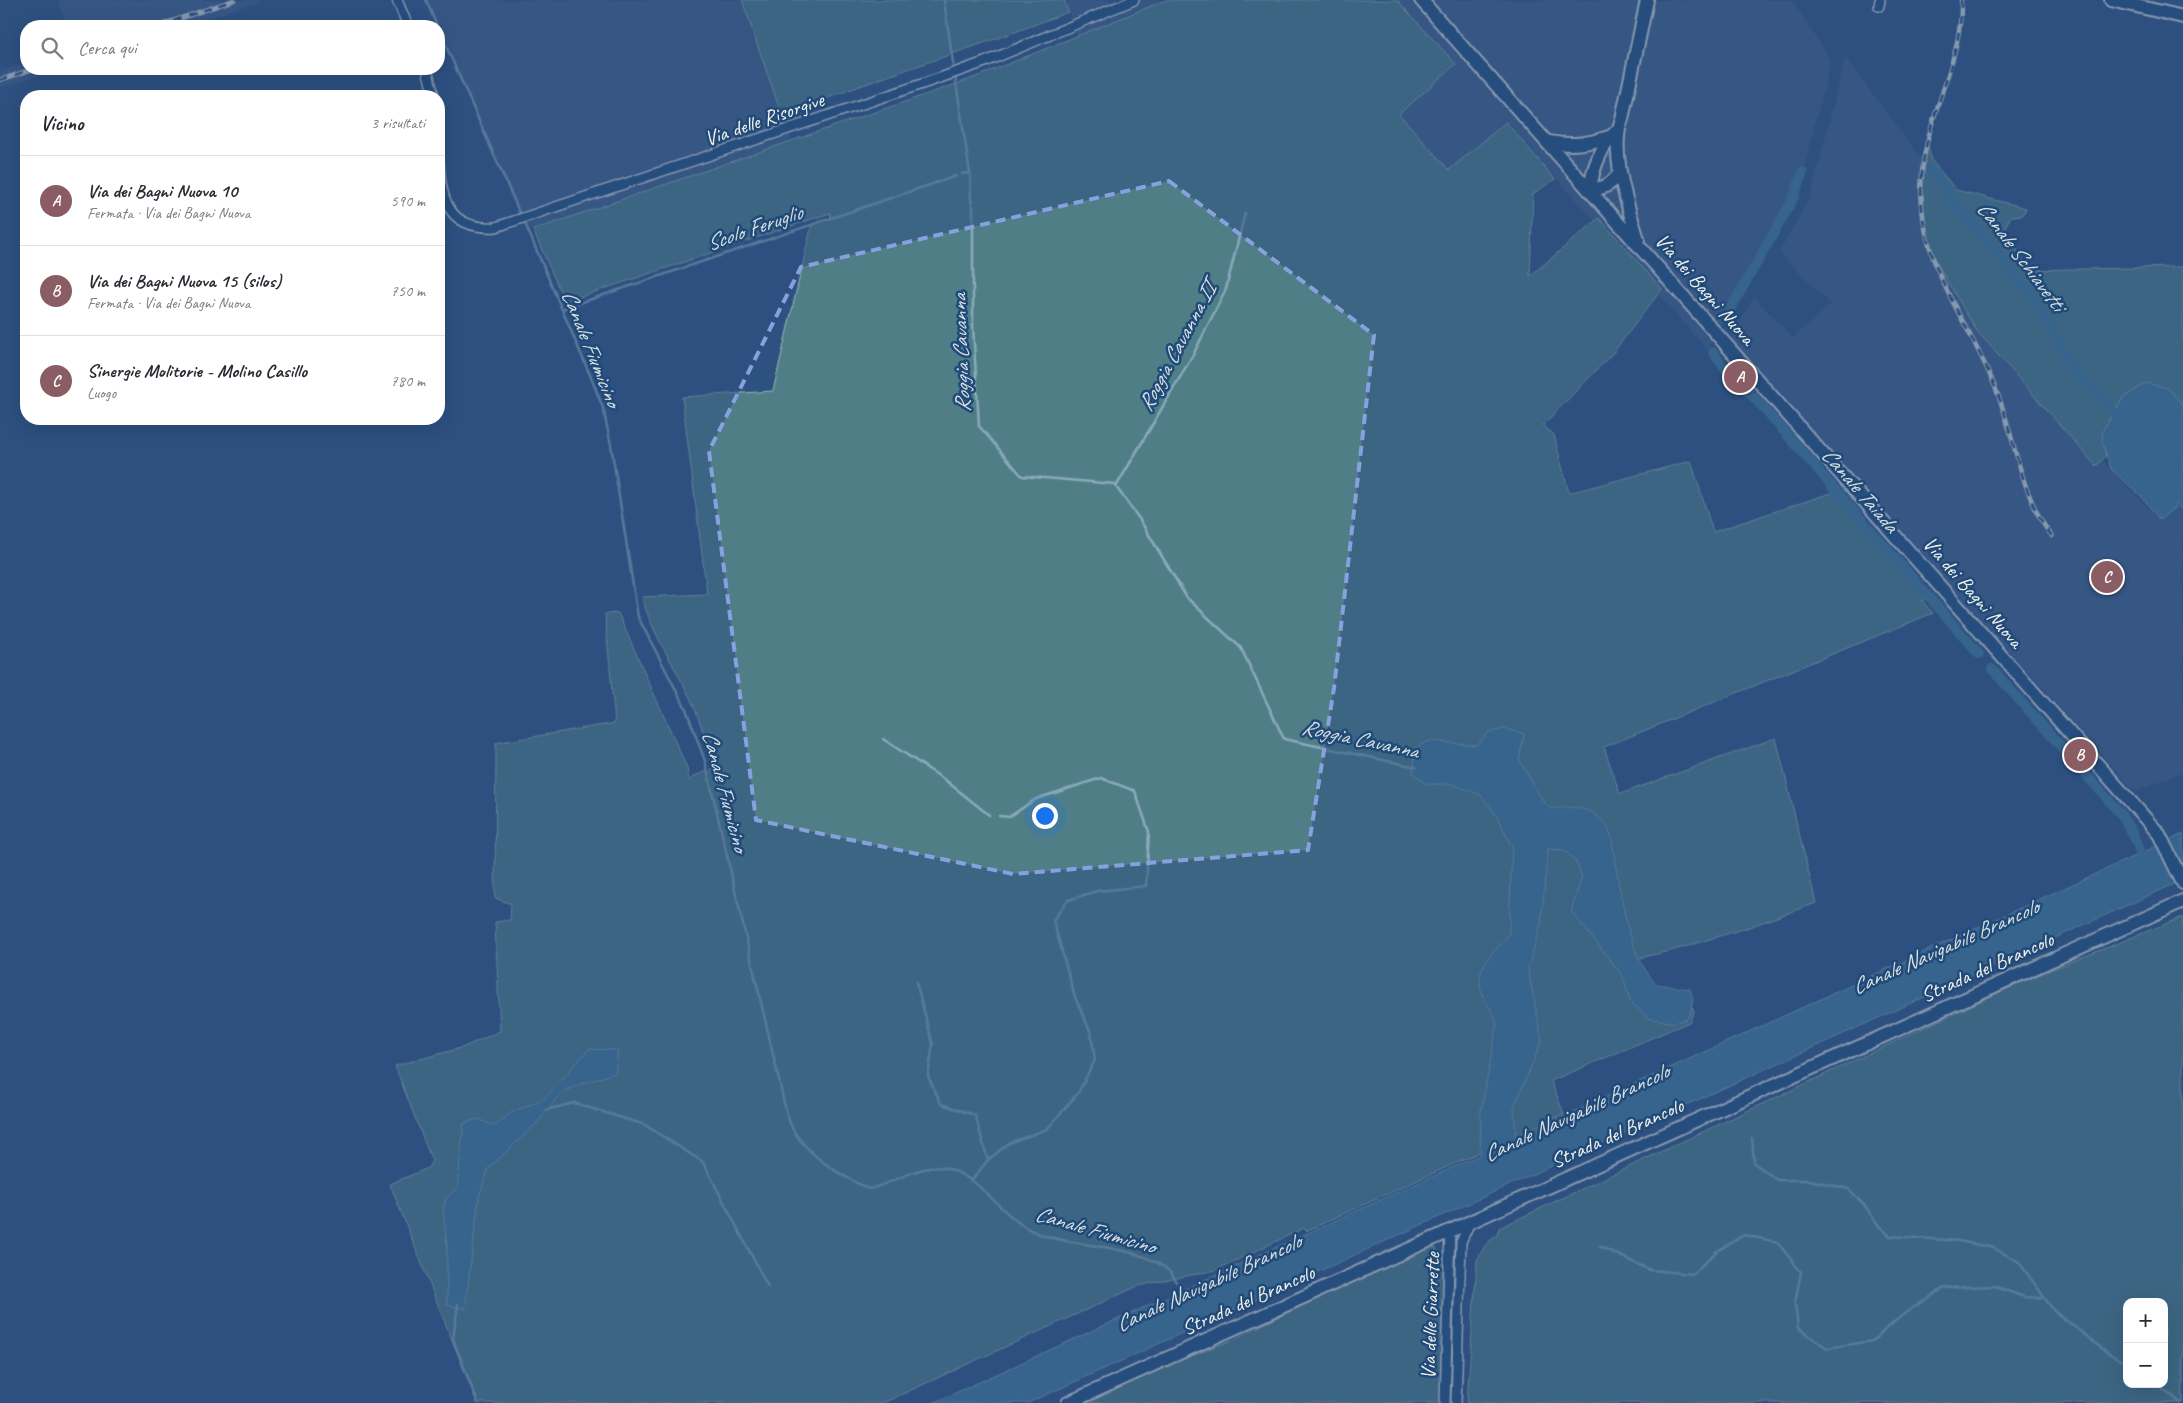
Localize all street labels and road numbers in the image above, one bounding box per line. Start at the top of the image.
street label: Via delle Risorgive [701,86,828,152]
street label: Via dei Bagni Nuova [1649,228,1762,352]
street label: Via dei Bagni Nuova [1917,531,2030,655]
street label: Strada del Brancolo [1917,925,2059,1008]
street label: Strada del Brancolo [1547,1091,1689,1174]
street label: Via delle Giarrette [1415,1251,1445,1380]
street label: Strada del Brancolo [1178,1258,1320,1341]

